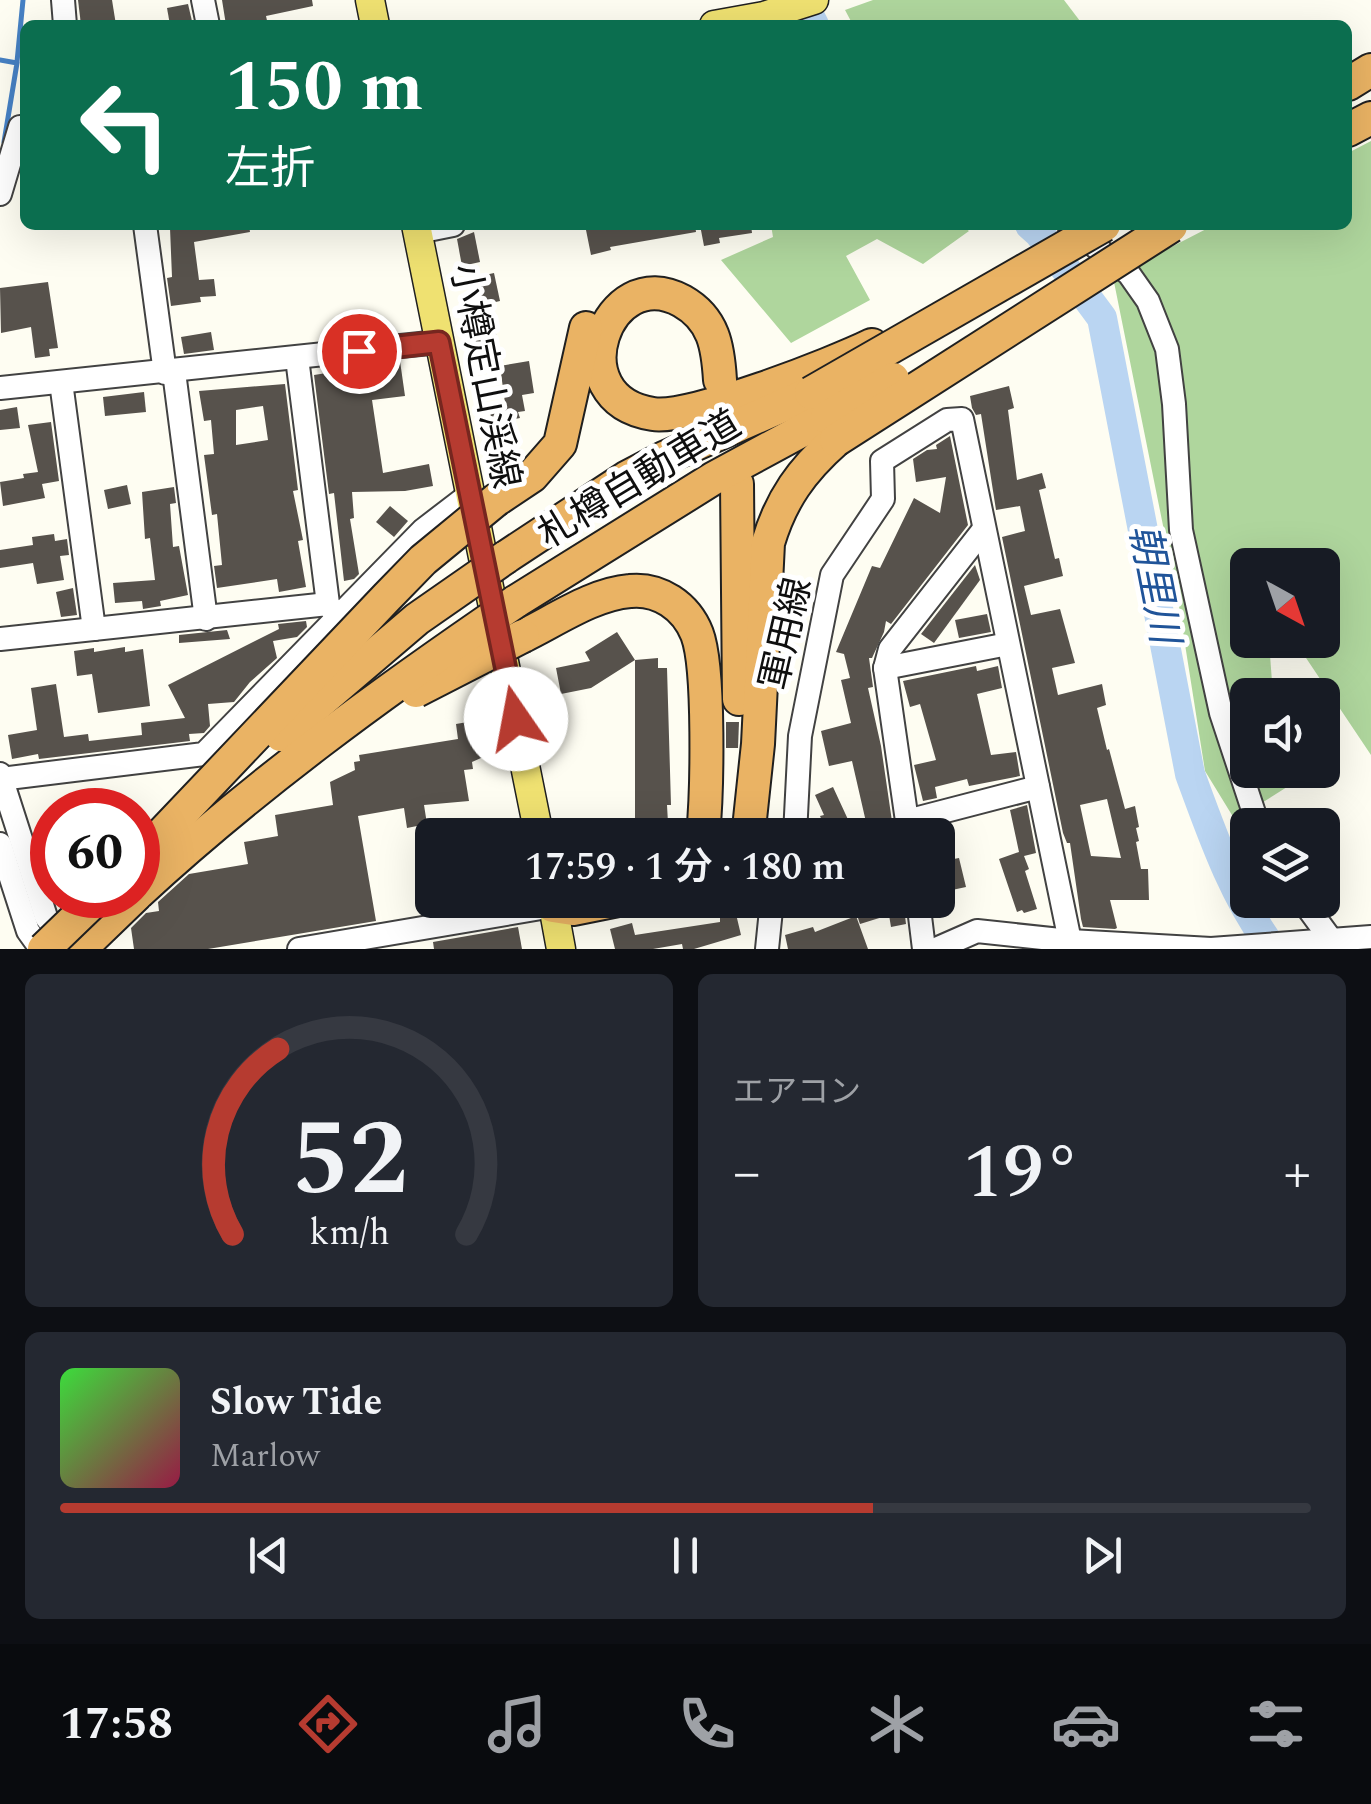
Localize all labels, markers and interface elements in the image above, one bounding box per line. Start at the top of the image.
text: 150 m [225,35,423,141]
icon: left [60,60,190,190]
text: 左折 [225,135,315,204]
street label: 小樽定山渓線 [434,259,534,493]
pin [317,309,402,394]
icon: arrive [332,324,387,379]
street label: 札樽自動車道 [527,396,753,564]
water label: 朝里川 [1112,519,1195,653]
north arrow [1230,548,1340,658]
map controls [1230,548,1340,918]
street label: 軍用線 [746,572,828,696]
position arrow [464,667,568,771]
button: sound [1230,678,1340,788]
speed limit sign: 60 [30,788,160,918]
button: layers [1230,808,1340,918]
text: 17:59 · 1 分 · 180 m [525,839,845,897]
text: エアコン [733,1068,861,1117]
text: 52 [291,1082,407,1240]
text: 19° [963,1117,1081,1231]
text: − [733,1132,761,1215]
text: + [1283,1132,1311,1215]
text: km/h [309,1206,389,1261]
text: Slow Tide [210,1374,382,1432]
text: Marlow [210,1432,320,1481]
icon: previous [241,1528,296,1583]
icon: pause [658,1528,713,1583]
icon: next [1075,1528,1130,1583]
icon: directions [293,1689,363,1759]
icon: music [482,1689,552,1759]
icon: phone [672,1689,742,1759]
icon: climate [862,1689,932,1759]
icon: car [1051,1689,1121,1759]
icon: filters [1241,1689,1311,1759]
text: 17:58 [60,1690,173,1759]

